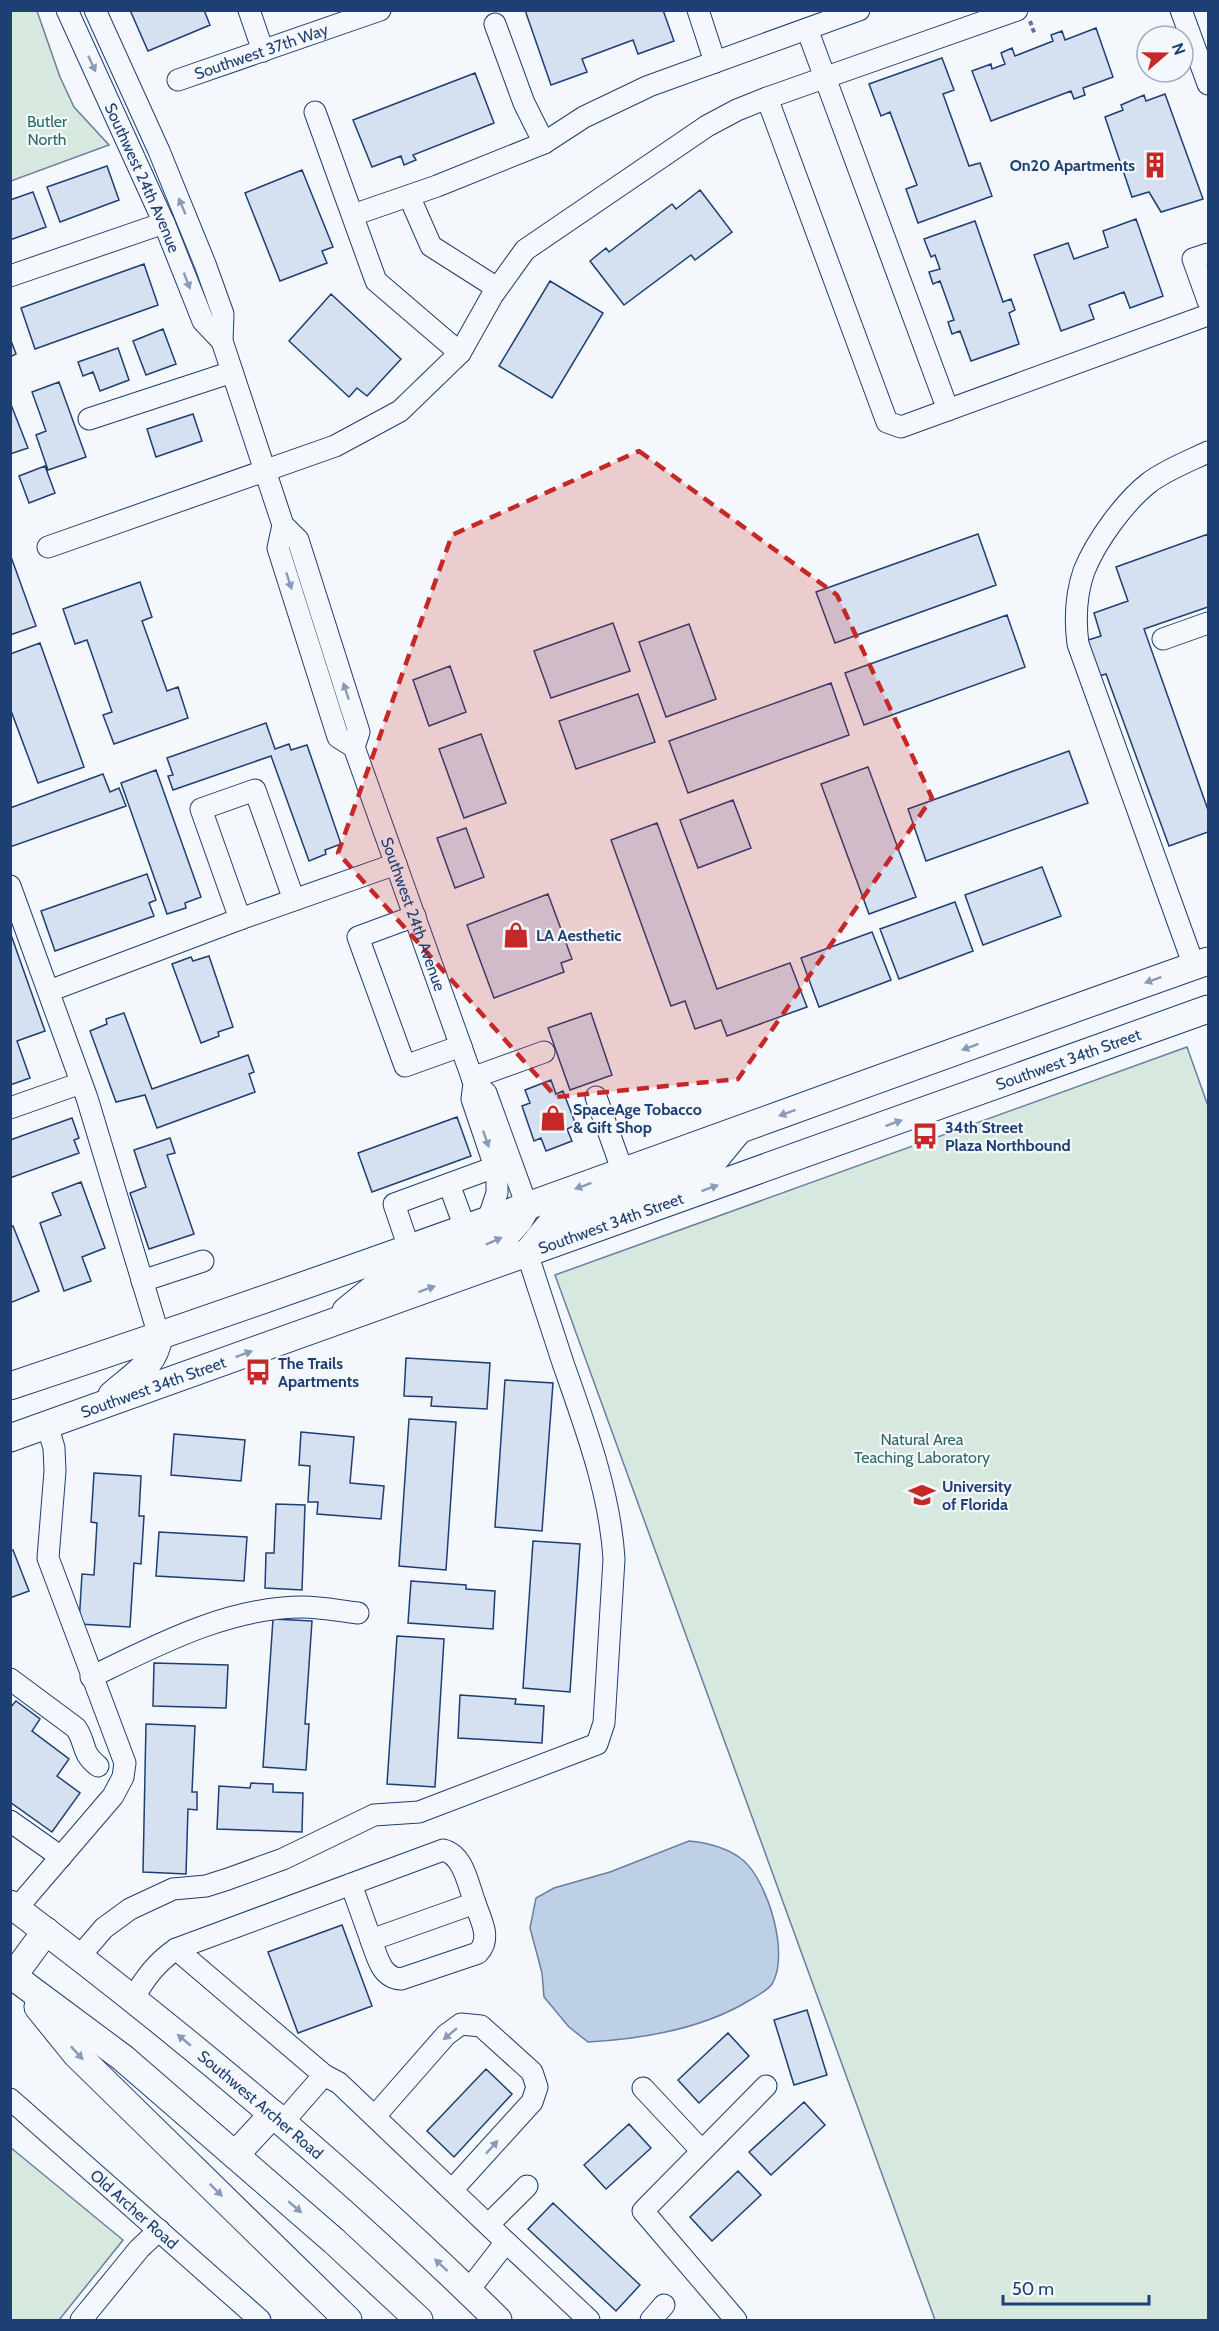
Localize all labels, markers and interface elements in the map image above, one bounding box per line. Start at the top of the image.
street label: Southwest 37th Way [192,19,331,83]
north arrow [1135,24,1195,84]
text: N [1168,40,1189,58]
one-way arrow [87,55,97,73]
street label: Southwest 24th Avenue [101,100,184,255]
park label: Butler North [27,112,68,149]
building icon: On20 Apartments [1140,150,1170,180]
place label: On20 Apartments [1010,156,1135,175]
one-way arrow [177,197,187,215]
one-way arrow [183,272,193,290]
one-way arrow [285,572,294,590]
one-way arrow [341,682,350,700]
street label: Southwest 24th Avenue [377,834,450,993]
shop icon: LA Aesthetic [501,920,531,950]
place label: LA Aesthetic [536,926,622,945]
one-way arrow [1144,976,1162,986]
street label: Southwest 34th Street [993,1024,1144,1094]
one-way arrow [961,1042,979,1052]
place label: SpaceAge Tobacco & Gift Shop [573,1100,702,1137]
shop icon: SpaceAge Tobacco & Gift Shop [538,1103,568,1133]
one-way arrow [777,1108,795,1118]
one-way arrow [885,1118,903,1128]
place label: 34th Street Plaza Northbound [945,1118,1071,1155]
bus stop icon: 34th Street Plaza Northbound [910,1121,940,1151]
one-way arrow [481,1130,491,1148]
one-way arrow [574,1182,592,1191]
one-way arrow [701,1183,719,1193]
street label: Southwest 34th Street [536,1188,686,1258]
one-way arrow [486,1236,504,1246]
one-way arrow [418,1283,436,1293]
one-way arrow [235,1349,253,1359]
street label: Southwest 34th Street [78,1352,229,1421]
place label: The Trails Apartments [278,1354,359,1391]
bus stop icon: The Trails Apartments [243,1357,273,1387]
park label: Natural Area Teaching Laboratory [854,1430,990,1467]
place label: University of Florida [942,1477,1012,1514]
school or university icon: University of Florida [907,1480,937,1510]
one-way arrow [442,2027,458,2040]
one-way arrow [176,2033,192,2046]
one-way arrow [70,2046,84,2061]
street label: Southwest Archer Road [194,2046,327,2163]
one-way arrow [484,2140,498,2154]
street label: Old Archer Road [87,2165,182,2253]
one-way arrow [208,2182,222,2196]
one-way arrow [287,2200,302,2213]
one-way arrow [434,2259,449,2272]
scale bar [1003,2268,1148,2306]
text: 50 m [1012,2278,1054,2300]

